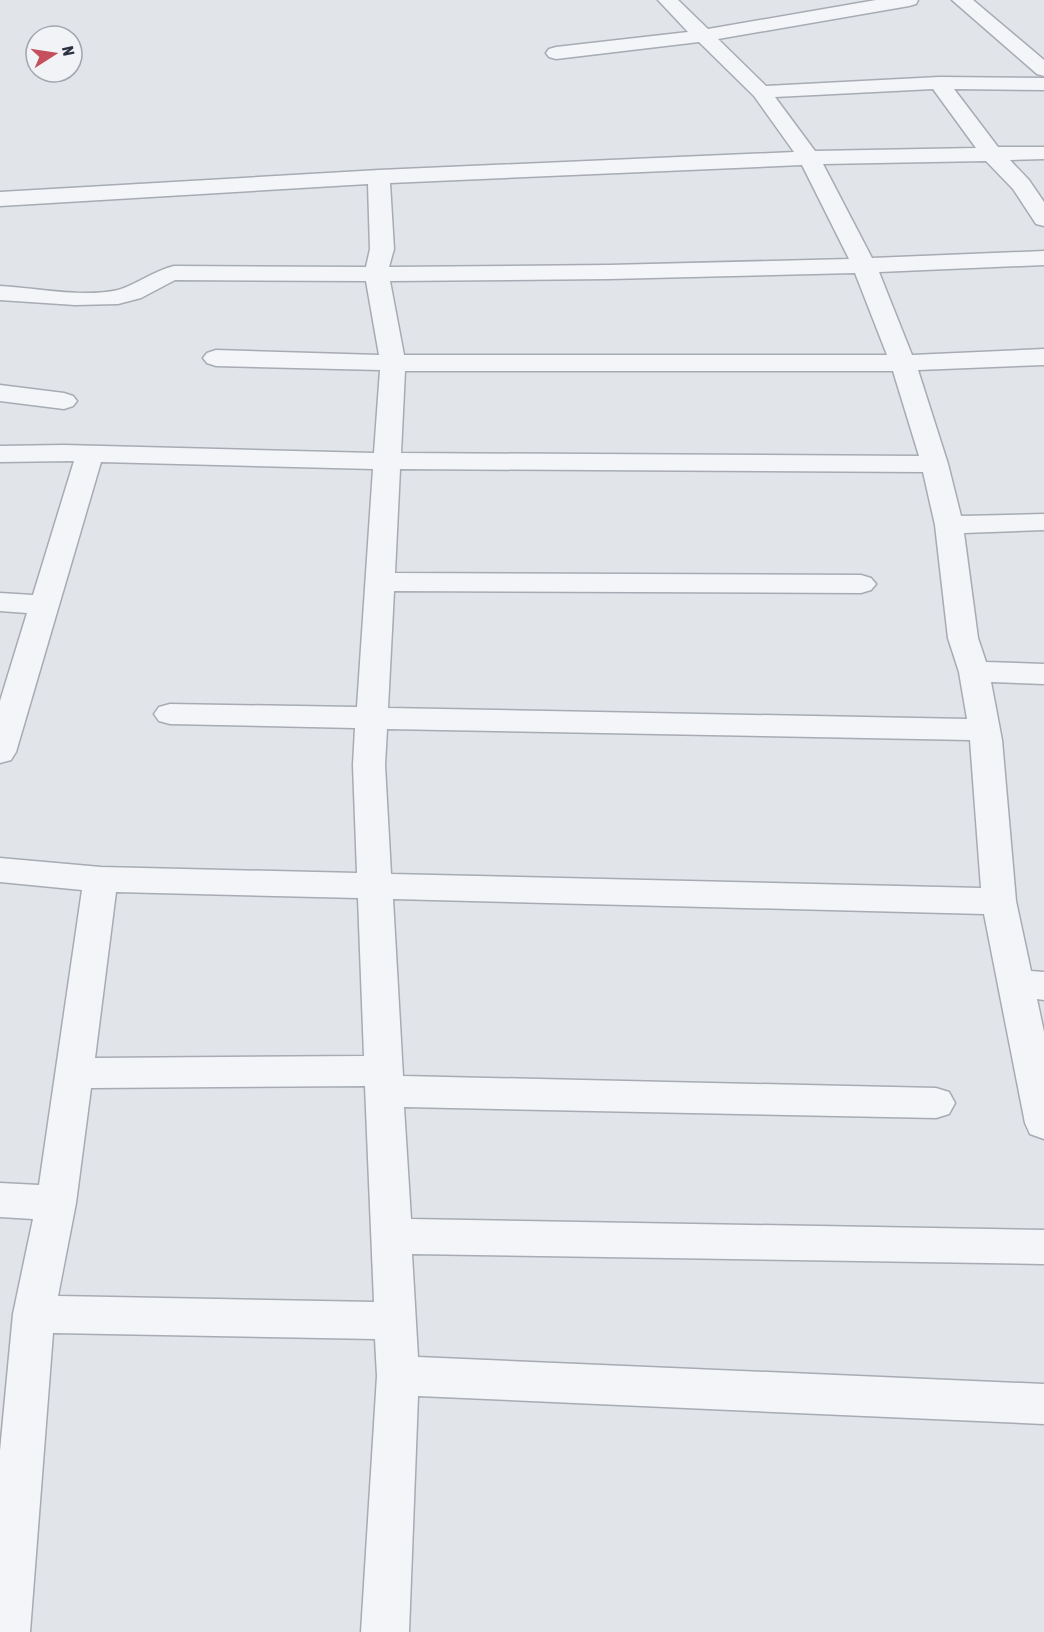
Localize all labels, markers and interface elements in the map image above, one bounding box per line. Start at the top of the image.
north arrow [24,24,84,84]
text: N [59,44,78,57]

